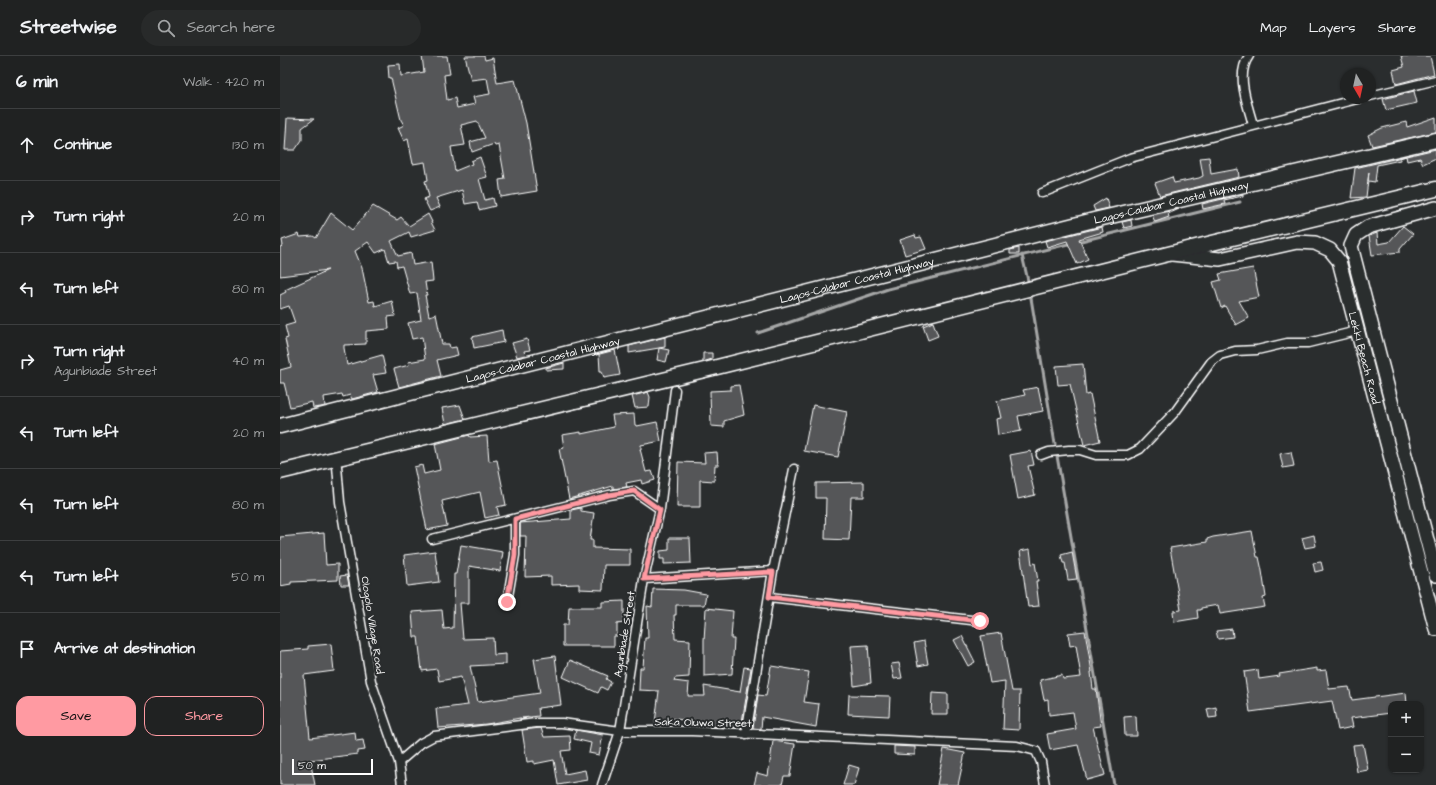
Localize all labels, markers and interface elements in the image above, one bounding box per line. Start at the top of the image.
search box [141,10,421,46]
text: Streetwise [20,14,117,41]
icon: search [155,17,177,39]
text: Search here [187,17,275,38]
text: Map [1260,18,1287,38]
text: Layers [1309,18,1356,38]
text: Share [1378,18,1416,38]
north arrow [1340,68,1376,104]
text: 6 min [16,70,58,94]
text: Walk · 420 m [183,73,264,91]
icon: ahead [16,134,38,156]
text: Continue [54,134,112,155]
text: 130 m [232,136,264,154]
street label: Lagos-Calabar Coastal Highway [1093,177,1250,228]
icon: right [16,206,38,228]
text: Turn right [54,206,125,227]
text: 20 m [233,208,264,226]
street label: Lagos-Calabar Coastal Highway [778,254,936,307]
icon: left [16,278,38,300]
text: Turn left [54,278,118,299]
text: 80 m [232,280,264,298]
street label: Lekki Beach Road [1345,310,1383,406]
street label: Lagos-Calabar Coastal Highway [464,333,622,387]
text: Turn right [54,341,125,362]
icon: right [16,350,38,372]
text: 40 m [232,352,264,370]
text: Agunbiade Street [54,362,157,380]
icon: left [16,422,38,444]
text: Turn left [54,422,118,443]
text: 20 m [233,424,264,442]
icon: left [16,494,38,516]
text: Turn left [54,494,118,515]
text: 80 m [232,496,264,514]
icon: left [16,566,38,588]
text: Turn left [54,566,118,587]
text: 50 m [231,568,264,586]
street label: Ologolo Village Road [356,575,388,675]
street label: Agunbiade Street [610,589,640,678]
route end [498,593,516,611]
route start [971,612,989,630]
icon: arrive [16,638,38,660]
text: Arrive at destination [54,638,195,659]
button: Save [16,696,136,736]
button: Share [144,696,264,736]
map controls [1388,701,1424,773]
button: + [1388,701,1424,737]
street label: Saka Oluwa Street [654,714,752,731]
button: − [1388,737,1424,773]
scale bar [292,757,373,776]
text: 50 m [298,758,326,773]

